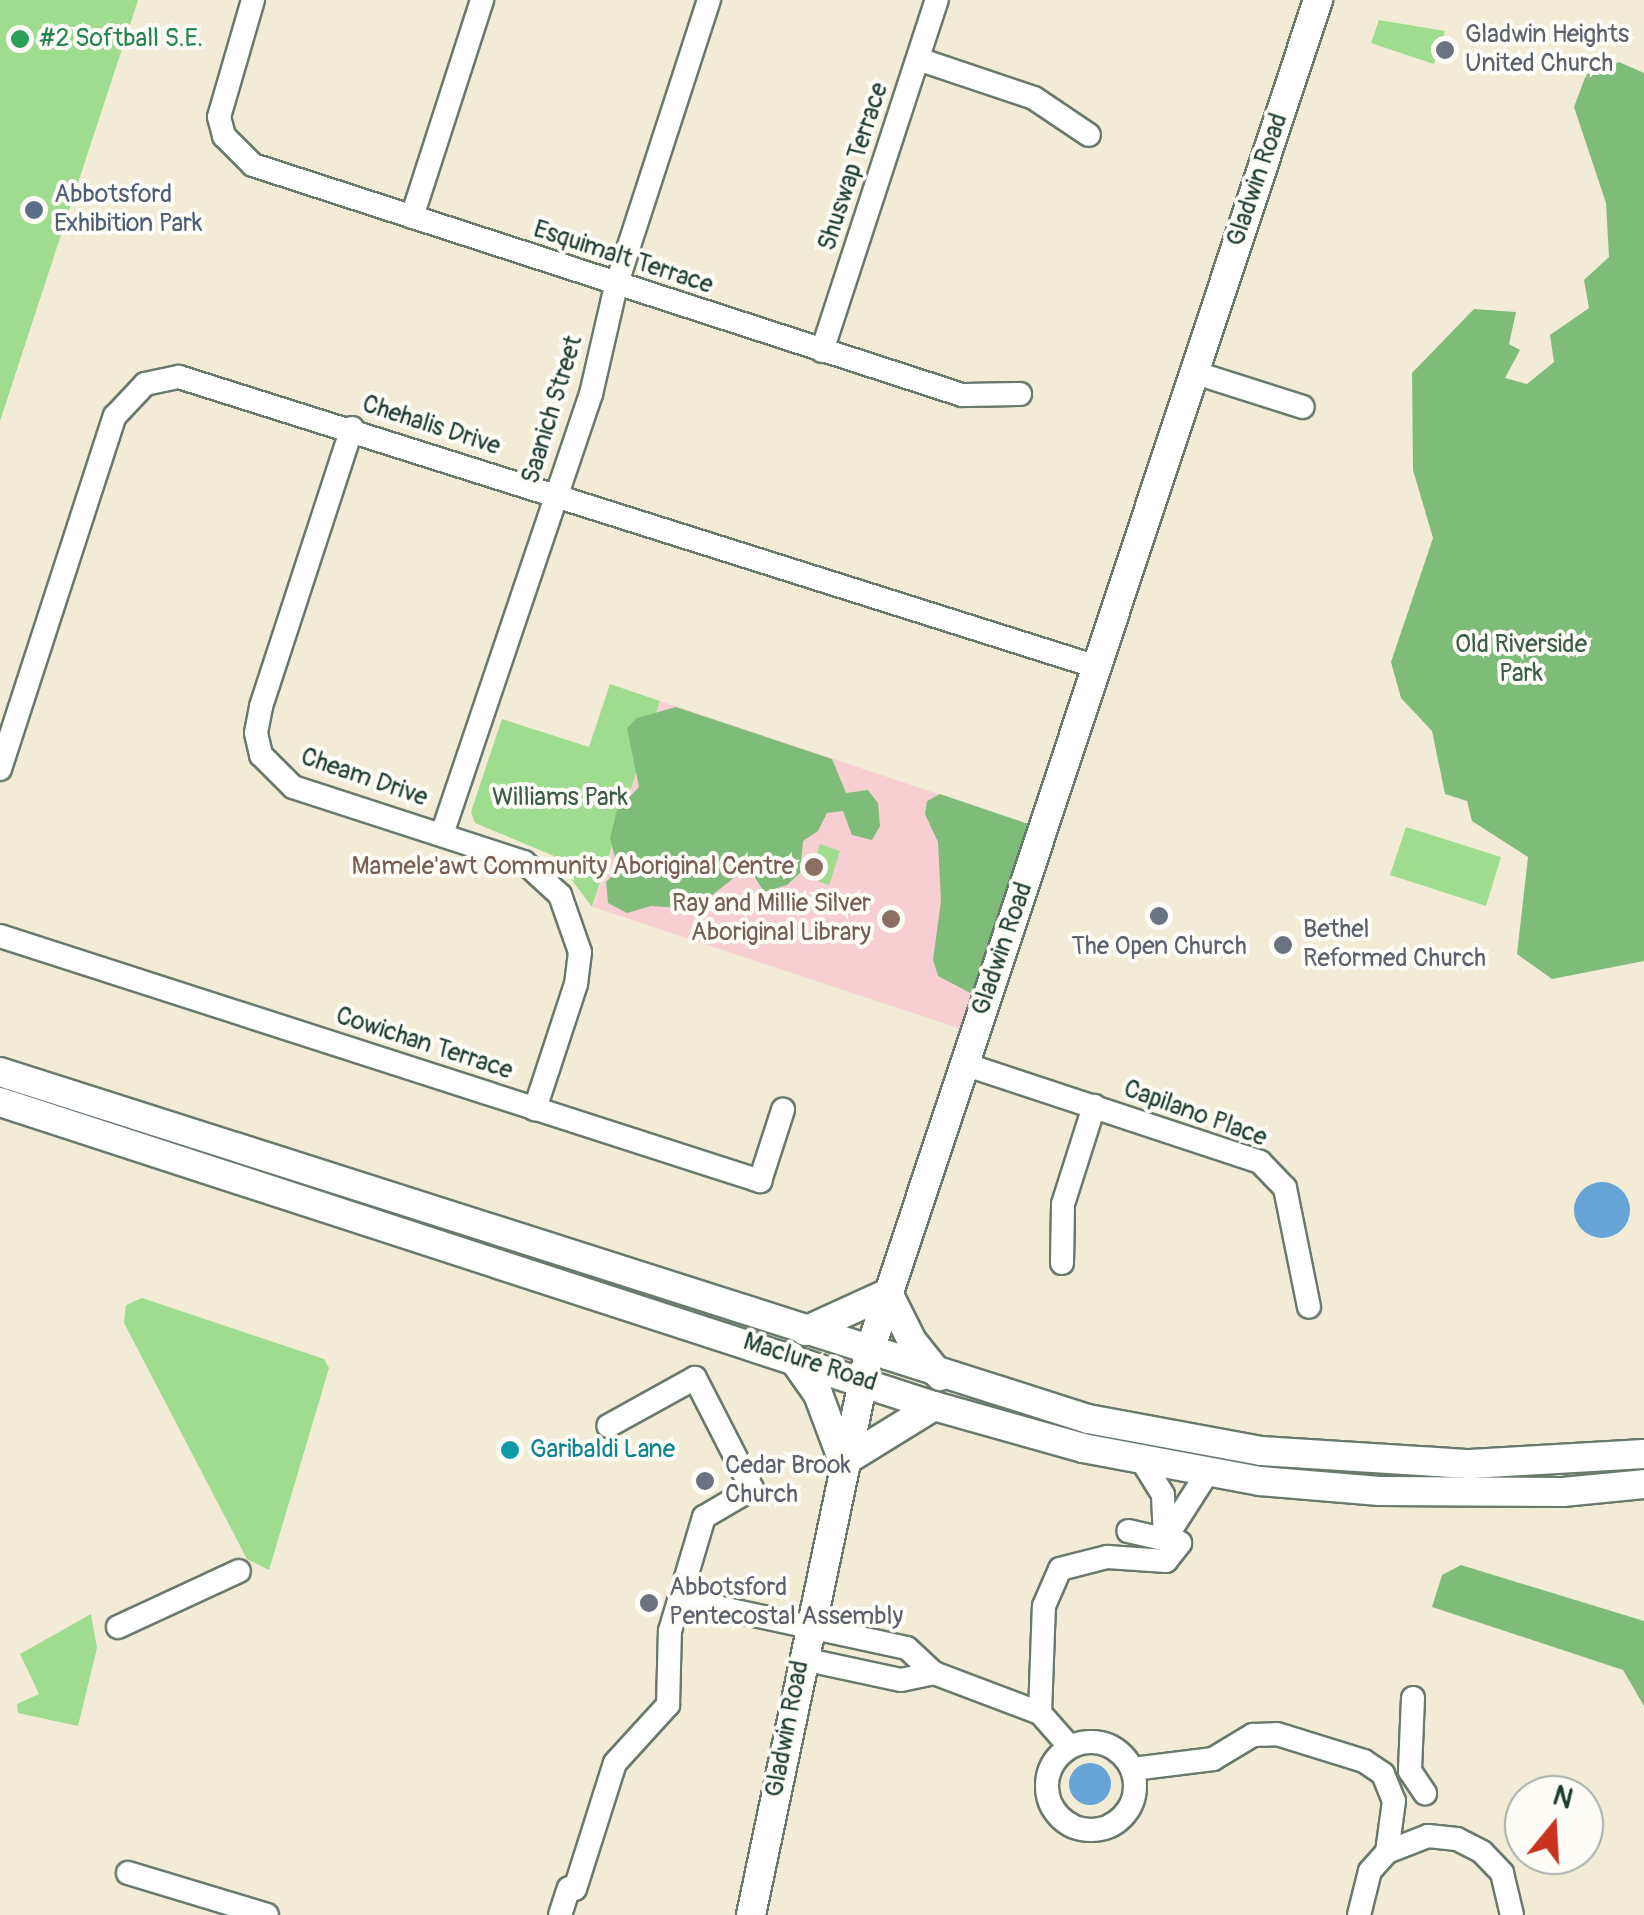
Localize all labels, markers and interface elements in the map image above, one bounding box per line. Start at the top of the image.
place label: Gladwin Heights United Church [1465,21,1629,80]
place label: #2 Softball S.E. [40,24,203,54]
marker: #2 Softball S.E. [9,28,31,50]
marker: Gladwin Heights United Church [1434,39,1456,61]
street label: Shuswap Terrace [813,79,895,255]
street label: Gladwin Road [1221,110,1295,250]
place label: Abbotsford Exhibition Park [54,181,202,240]
marker: Abbotsford Exhibition Park [23,199,45,221]
street label: Esquimalt Terrace [530,215,716,301]
street label: Saanich Street [516,332,590,488]
street label: Chehalis Drive [358,390,504,462]
park label: Old Riverside Park [1455,631,1587,690]
street label: Cheam Drive [297,742,431,814]
park label: Williams Park [492,783,628,813]
place label: Mamele'awt Community Aboriginal Centre [352,852,794,882]
marker: Mamele'awt Community Aboriginal Centre [803,856,825,878]
street label: Gladwin Road [966,879,1040,1019]
place label: Ray and Millie Silver Aboriginal Library [672,890,871,949]
marker: The Open Church [1148,905,1170,927]
marker: Ray and Millie Silver Aboriginal Library [880,908,902,930]
place label: Bethel Reformed Church [1303,916,1486,975]
place label: The Open Church [1071,932,1247,962]
marker: Bethel Reformed Church [1272,934,1294,956]
street label: Cowichan Terrace [332,1001,516,1087]
street label: Capilano Place [1119,1074,1271,1154]
street label: Maclure Road [739,1327,881,1399]
place label: Garibaldi Lane [530,1435,675,1465]
marker: Garibaldi Lane [499,1439,521,1461]
place label: Cedar Brook Church [725,1452,851,1511]
marker: Cedar Brook Church [694,1470,716,1492]
place label: Abbotsford Pentecostal Assembly [669,1574,903,1633]
marker: Abbotsford Pentecostal Assembly [638,1592,660,1614]
street label: Gladwin Road [760,1658,816,1800]
north arrow [1504,1775,1604,1875]
text: N [1548,1778,1577,1817]

